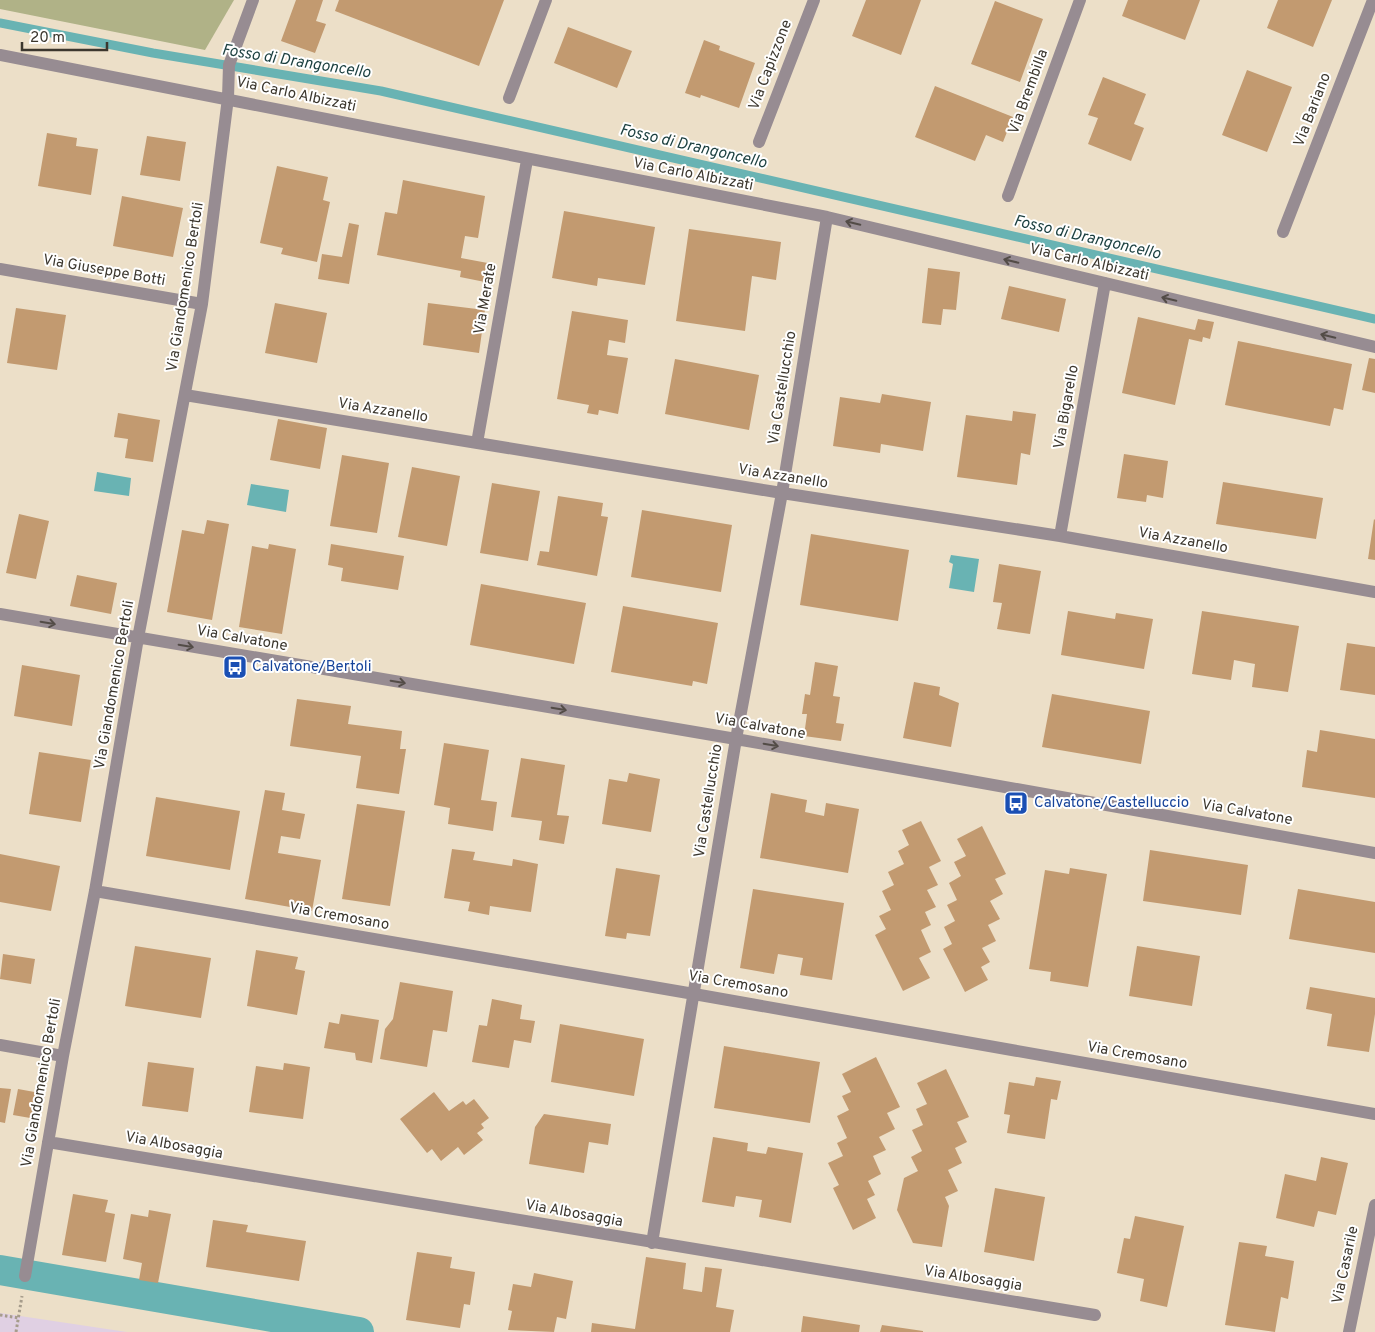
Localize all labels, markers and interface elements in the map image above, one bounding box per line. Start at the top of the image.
street label: Via Capizzone [745,17,797,113]
scale bar [22,20,108,52]
text: 20 m [30,29,65,48]
water label: Fosso di Drangoncello [220,40,372,84]
street label: Via Brembilla [1005,47,1053,137]
street label: Via Bariano [1290,70,1336,150]
street label: Via Carlo Albizzati [234,73,358,117]
water label: Fosso di Drangoncello [618,120,769,174]
street label: Via Carlo Albizzati [631,154,755,196]
street label: Via Giandomenico Bertoli [163,201,209,373]
water label: Fosso di Drangoncello [1012,211,1163,265]
one-way arrow [846,218,862,227]
street label: Via Carlo Albizzati [1027,240,1151,286]
street label: Via Giuseppe Botti [41,251,167,291]
one-way arrow [1004,256,1020,265]
street label: Via Merate [470,262,502,336]
one-way arrow [1162,294,1178,303]
street label: Via Castellucchio [765,330,801,446]
one-way arrow [1320,331,1336,340]
street label: Via Bigarello [1050,363,1084,451]
street label: Via Azzanello [337,395,429,427]
street label: Via Azzanello [737,461,829,493]
street label: Via Azzanello [1137,524,1229,558]
street label: Via Giandomenico Bertoli [91,599,139,771]
one-way arrow [40,618,56,628]
street label: Via Calvatone [195,622,289,656]
one-way arrow [178,642,194,652]
bus stop icon: Calvatone/Bertoli [222,654,248,680]
place label: Calvatone/Bertoli [252,658,372,677]
one-way arrow [390,677,406,687]
one-way arrow [550,705,566,715]
street label: Via Calvatone [713,710,807,744]
one-way arrow [762,741,778,751]
street label: Via Castellucchio [691,743,727,859]
bus stop icon: Calvatone/Castelluccio [1003,790,1029,816]
place label: Calvatone/Castelluccio [1034,794,1189,813]
street label: Via Calvatone [1200,796,1294,830]
street label: Via Cremosano [287,899,391,935]
street label: Via Cremosano [686,967,790,1003]
street label: Via Giandomenico Bertoli [18,997,66,1169]
street label: Via Cremosano [1085,1038,1189,1074]
street label: Via Albosaggia [124,1128,224,1164]
street label: Via Albosaggia [524,1196,624,1232]
street label: Via Casarile [1328,1224,1364,1306]
street label: Via Albosaggia [923,1262,1023,1296]

